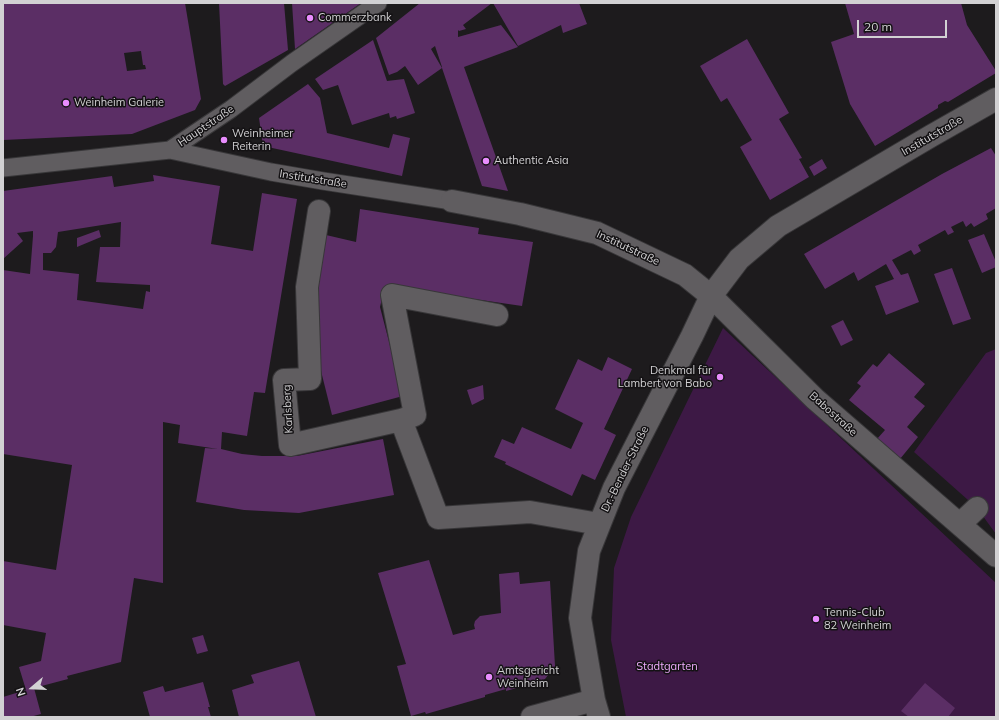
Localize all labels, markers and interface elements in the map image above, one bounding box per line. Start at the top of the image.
place label: Commerzbank [318,11,392,25]
scale bar [859,12,949,38]
marker: Commerzbank [305,13,315,23]
text: 20 m [864,19,892,34]
place label: Weinheim Galerie [74,96,164,110]
marker: Weinheim Galerie [61,98,71,108]
street label: Hauptstraße [176,102,236,150]
street label: Institutstraße [899,113,965,159]
place label: Weinheimer Reiterin [232,127,293,153]
marker: Weinheimer Reiterin [219,135,229,145]
place label: Authentic Asia [494,154,569,168]
marker: Authentic Asia [481,156,491,166]
street label: Institutstraße [278,167,348,191]
street label: Institutstraße [594,228,662,268]
place label: Denkmal für Lambert von Babo [618,364,712,390]
marker: Denkmal für Lambert von Babo [715,372,725,382]
street label: Karlsberg [280,384,296,434]
street label: Babostraße [806,389,860,439]
street label: Dr.-Bender-Straße [599,424,651,514]
place label: Tennis-Club 82 Weinheim [824,606,891,632]
marker: Tennis-Club 82 Weinheim [811,614,821,624]
park label: Stadtgarten [636,660,698,674]
place label: Amtsgericht Weinheim [497,664,559,690]
north arrow [12,668,52,708]
marker: Amtsgericht Weinheim [484,672,494,682]
text: N [13,686,29,698]

